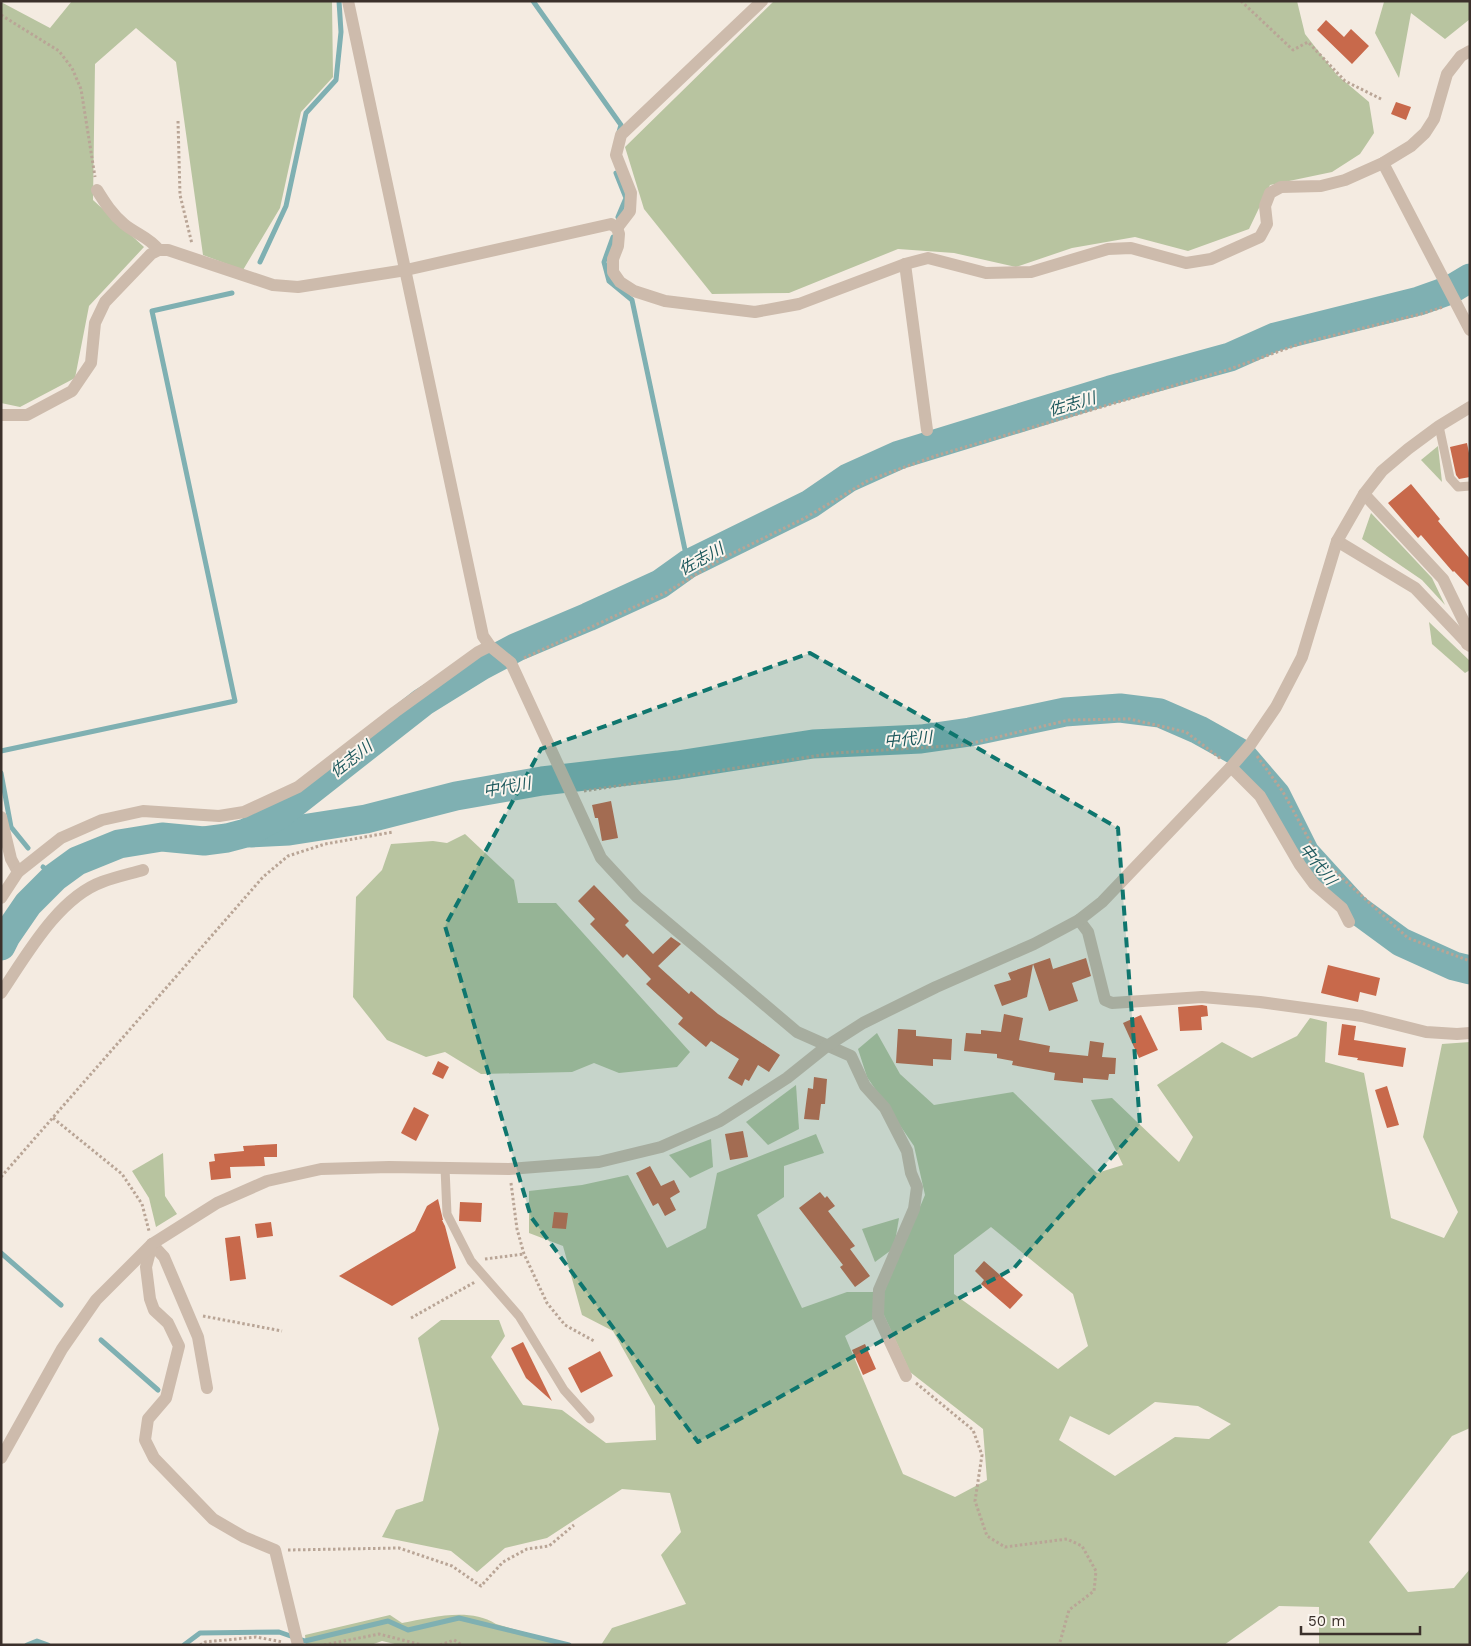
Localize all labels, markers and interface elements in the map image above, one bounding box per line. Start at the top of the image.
water label: 佐志川 [1046,388,1100,420]
water label: 佐志川 [675,538,728,579]
water label: 中代川 [883,727,935,751]
water label: 佐志川 [326,736,377,781]
water label: 中代川 [482,773,534,801]
water label: 中代川 [1296,839,1342,890]
scale bar [1301,1604,1420,1636]
text: 50 m [1308,1612,1345,1630]

